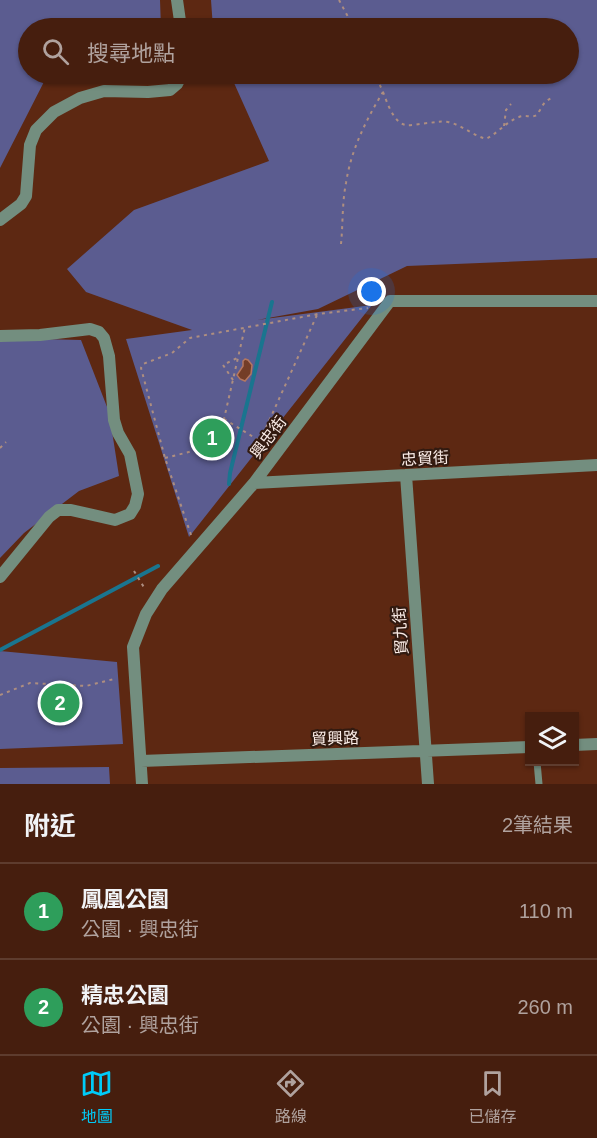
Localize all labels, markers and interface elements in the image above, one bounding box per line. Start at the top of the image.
search box [18,18,579,84]
icon: search [39,35,72,68]
text: 搜尋地點 [87,41,175,66]
your location [357,277,386,306]
street label: 興忠街 [247,413,290,462]
pin: 1 [192,416,232,460]
street label: 忠貿街 [401,449,449,468]
street label: 貿九街 [390,606,411,656]
pin: 2 [40,680,80,726]
map controls [525,712,579,766]
button: layers [525,712,579,766]
street label: 貿興路 [311,729,359,748]
text: 附近 [24,811,76,841]
text: 2筆結果 [502,814,573,836]
text: 鳳凰公園 [81,887,169,912]
text: 1 [38,900,49,922]
text: 110 m [519,900,573,922]
text: 公園 · 興忠街 [81,918,199,940]
text: 精忠公園 [81,983,169,1008]
text: 2 [38,996,49,1018]
text: 260 m [517,996,573,1018]
text: 公園 · 興忠街 [81,1014,199,1036]
tab: 地圖 [80,1067,113,1127]
tab: 路線 [274,1067,307,1127]
tab: 已儲存 [468,1067,516,1127]

